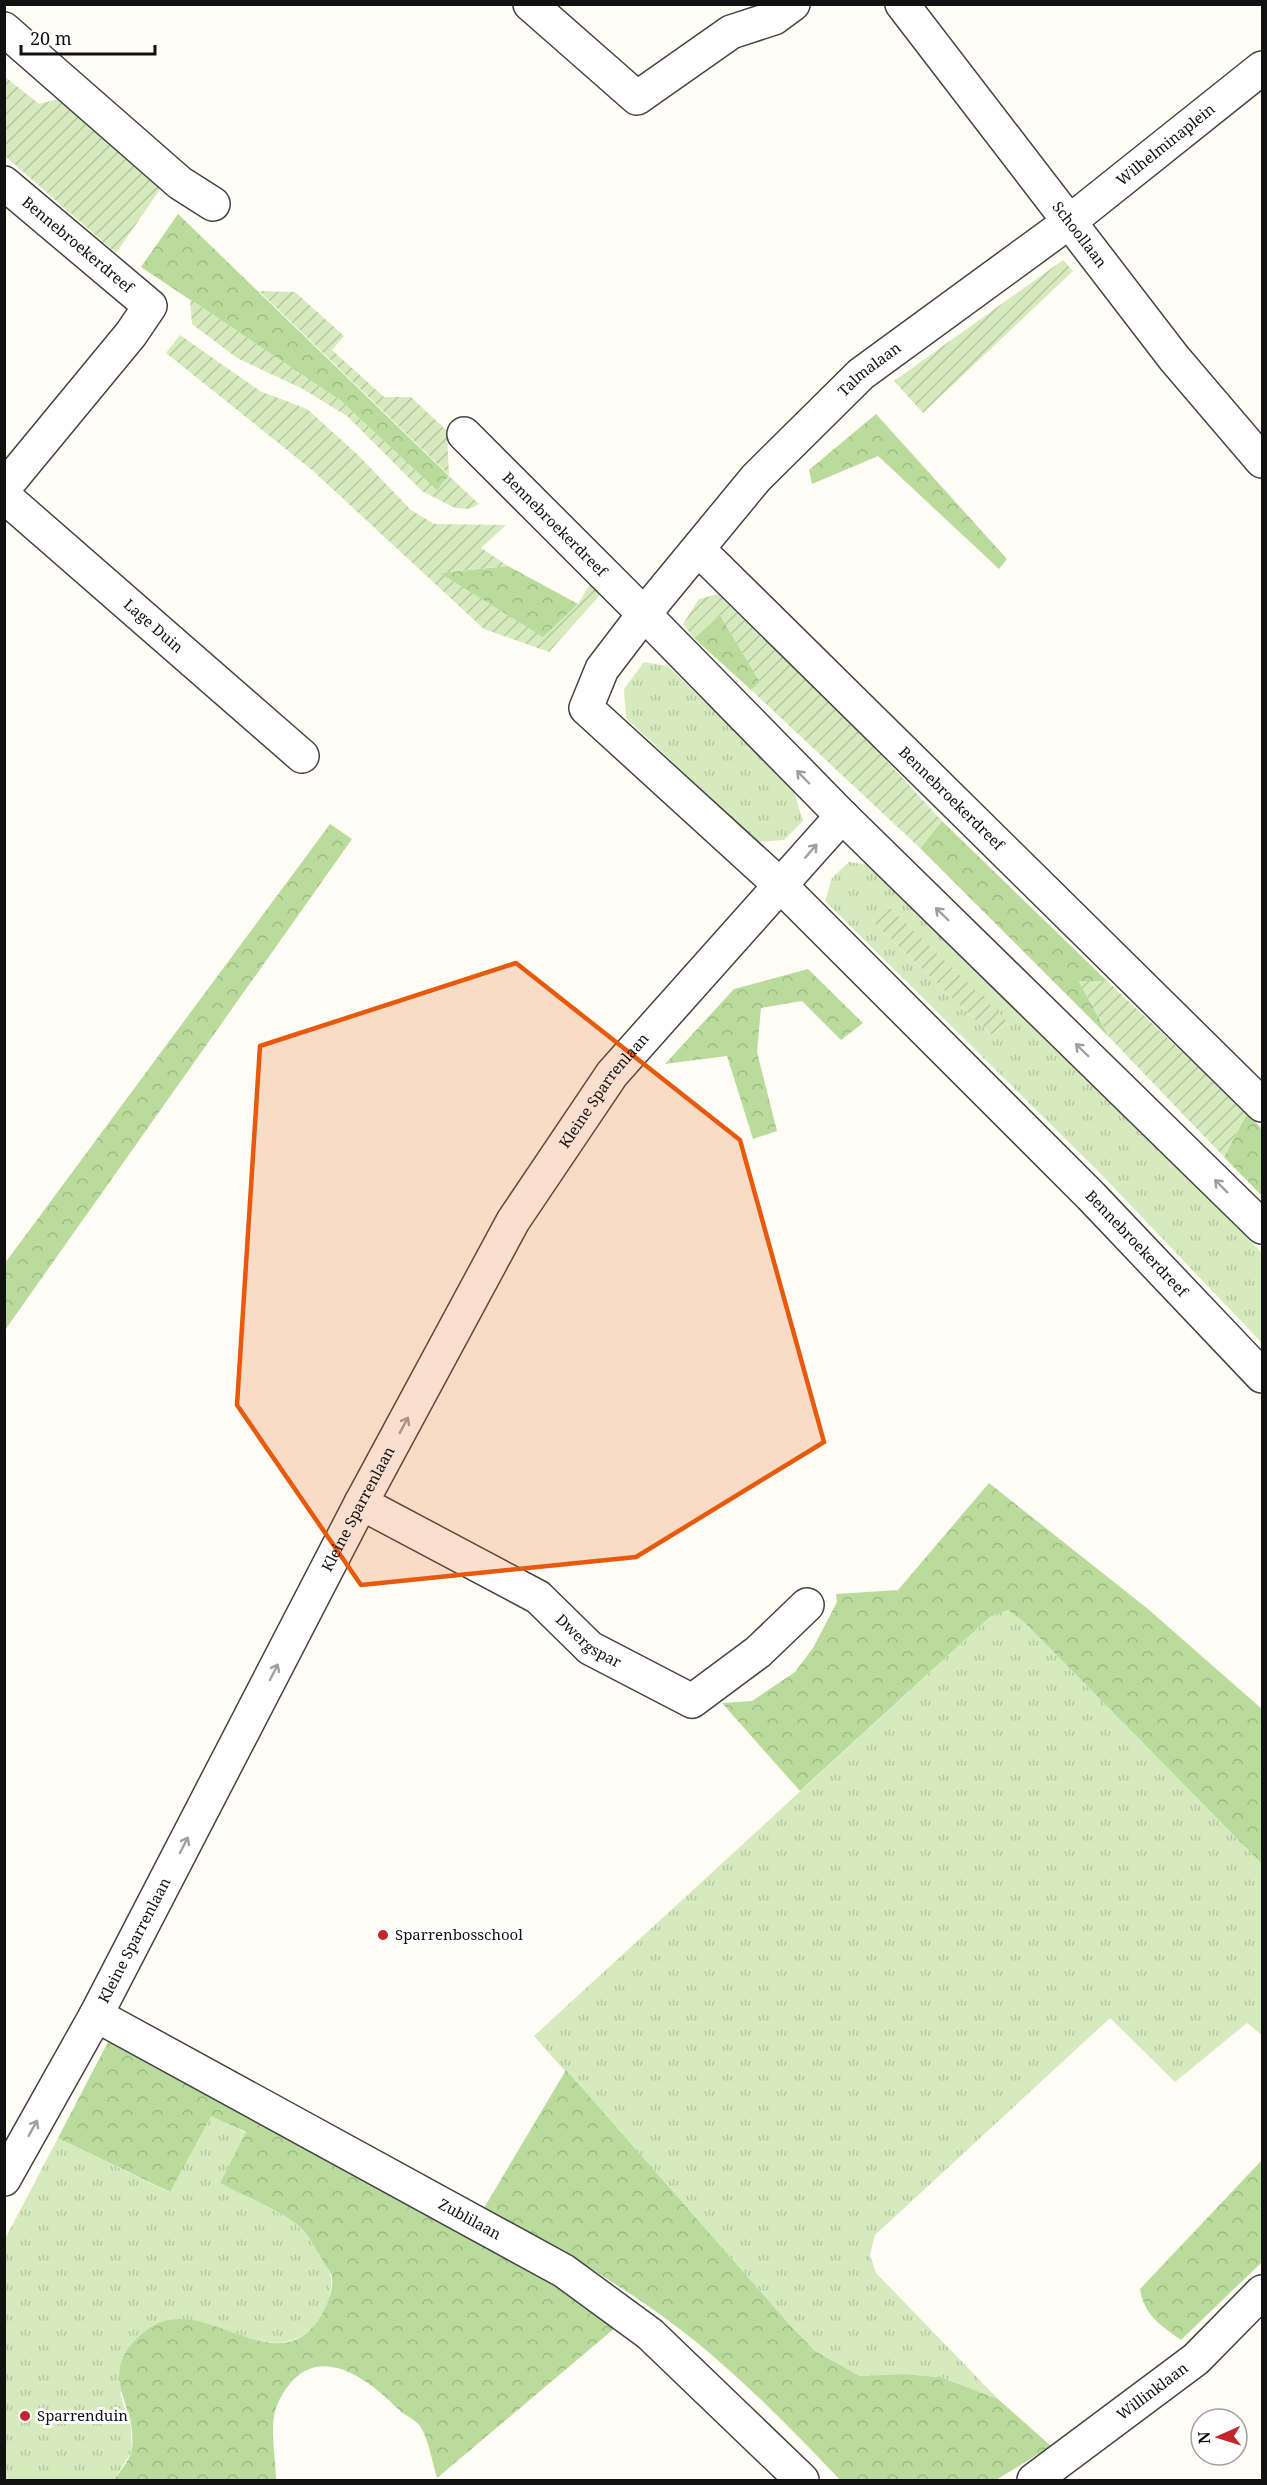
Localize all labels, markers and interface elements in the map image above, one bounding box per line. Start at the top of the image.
scale bar [21,18,154,56]
text: 20 m [30,26,72,50]
street label: Wilhelminaplein [1112,98,1219,190]
street label: Bennebroekerdreef [18,191,139,298]
street label: Schoollaan [1048,197,1112,272]
street label: Talmalaan [833,337,905,400]
street label: Bennebroekerdreef [499,467,613,581]
street label: Lage Duin [120,594,188,657]
street label: Bennebroekerdreef [895,742,1010,855]
one-way arrow [796,769,811,784]
one-way arrow [804,844,818,859]
one-way arrow [934,906,949,921]
street label: Kleine Sparrenlaan [554,1028,653,1152]
one-way arrow [1074,1042,1089,1057]
one-way arrow [1214,1179,1228,1194]
street label: Bennebroekerdreef [1082,1185,1193,1302]
one-way arrow [399,1416,410,1434]
street label: Kleine Sparrenlaan [316,1442,399,1575]
street label: Dwergspar [552,1609,625,1672]
one-way arrow [269,1663,280,1681]
one-way arrow [179,1836,190,1854]
street label: Kleine Sparrenlaan [93,1874,175,2006]
place label: Sparrenbosschool [395,1924,523,1944]
marker: Sparrenbosschool [376,1928,390,1942]
one-way arrow [28,2119,39,2137]
street label: Zublilaan [435,2193,505,2244]
street label: Willinklaan [1112,2357,1192,2424]
place label: Sparrenduin [37,2405,128,2425]
north arrow [1189,2407,1249,2467]
marker: Sparrenduin [18,2409,32,2423]
text: N [1193,2431,1215,2445]

